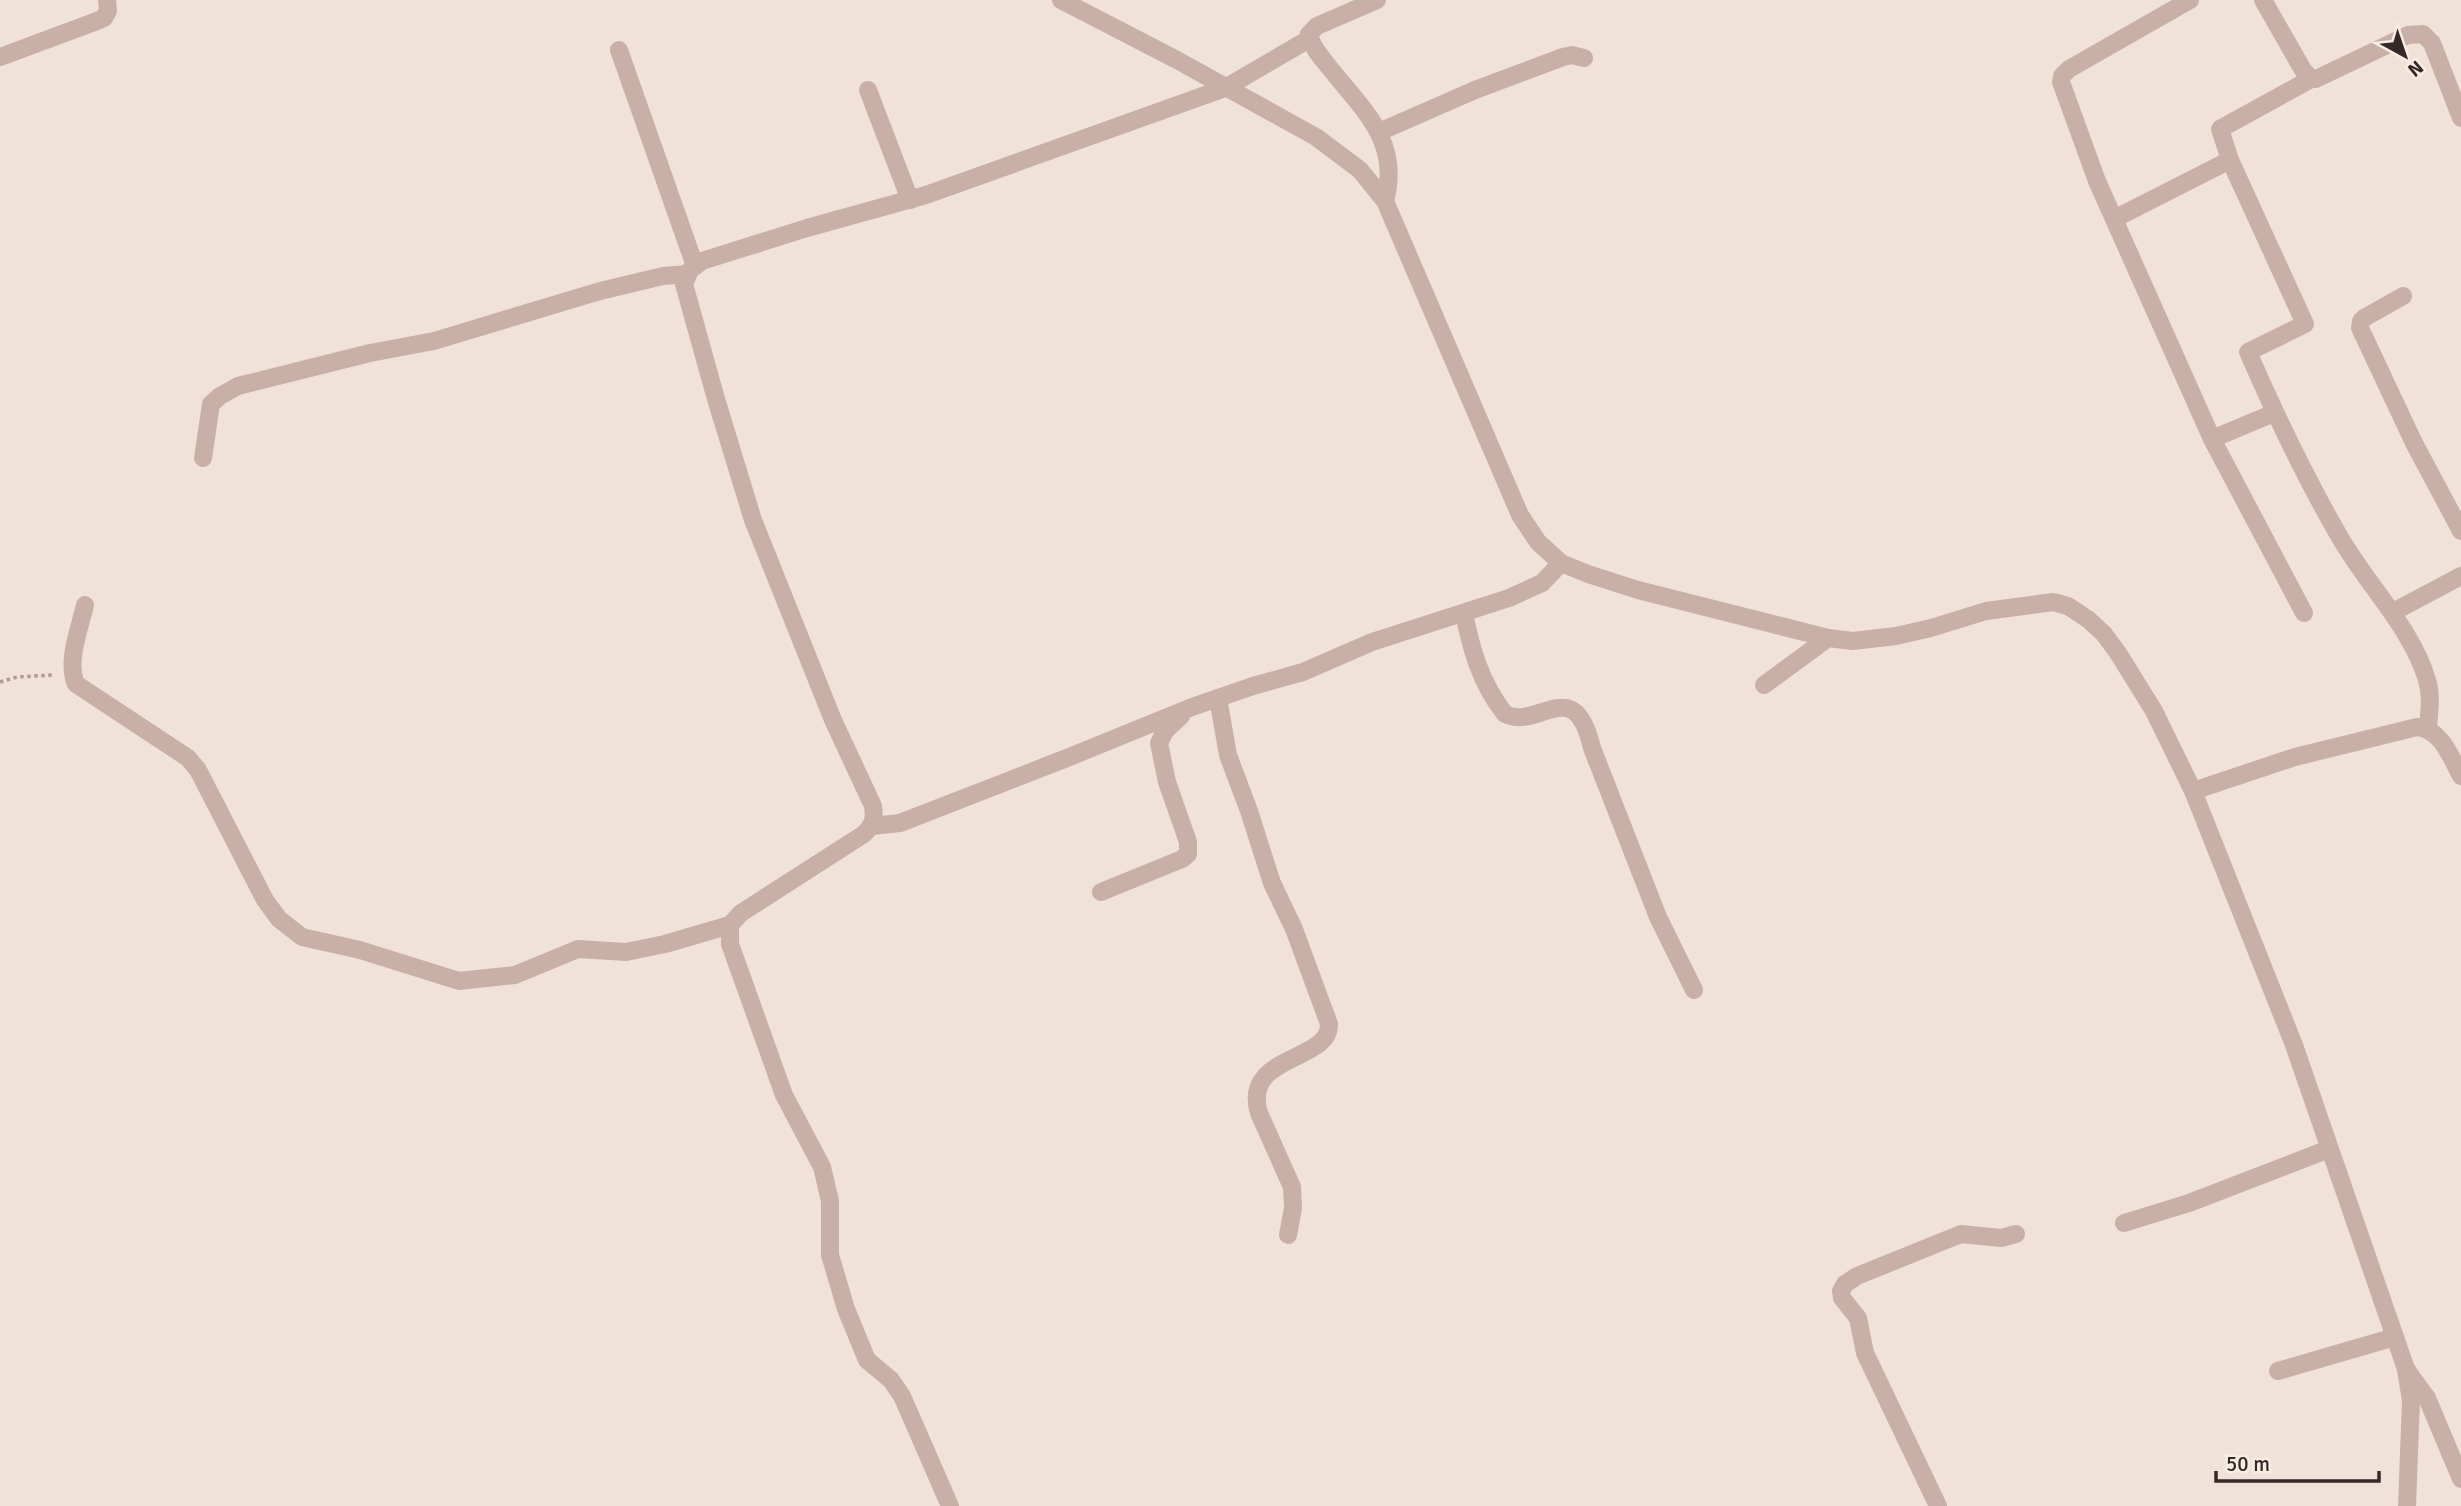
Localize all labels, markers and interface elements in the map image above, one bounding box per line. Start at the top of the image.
north arrow [2370,21,2440,91]
text: N [2403,55,2428,82]
scale bar [2216,1440,2379,1484]
text: 50 m [2226,1451,2270,1477]

